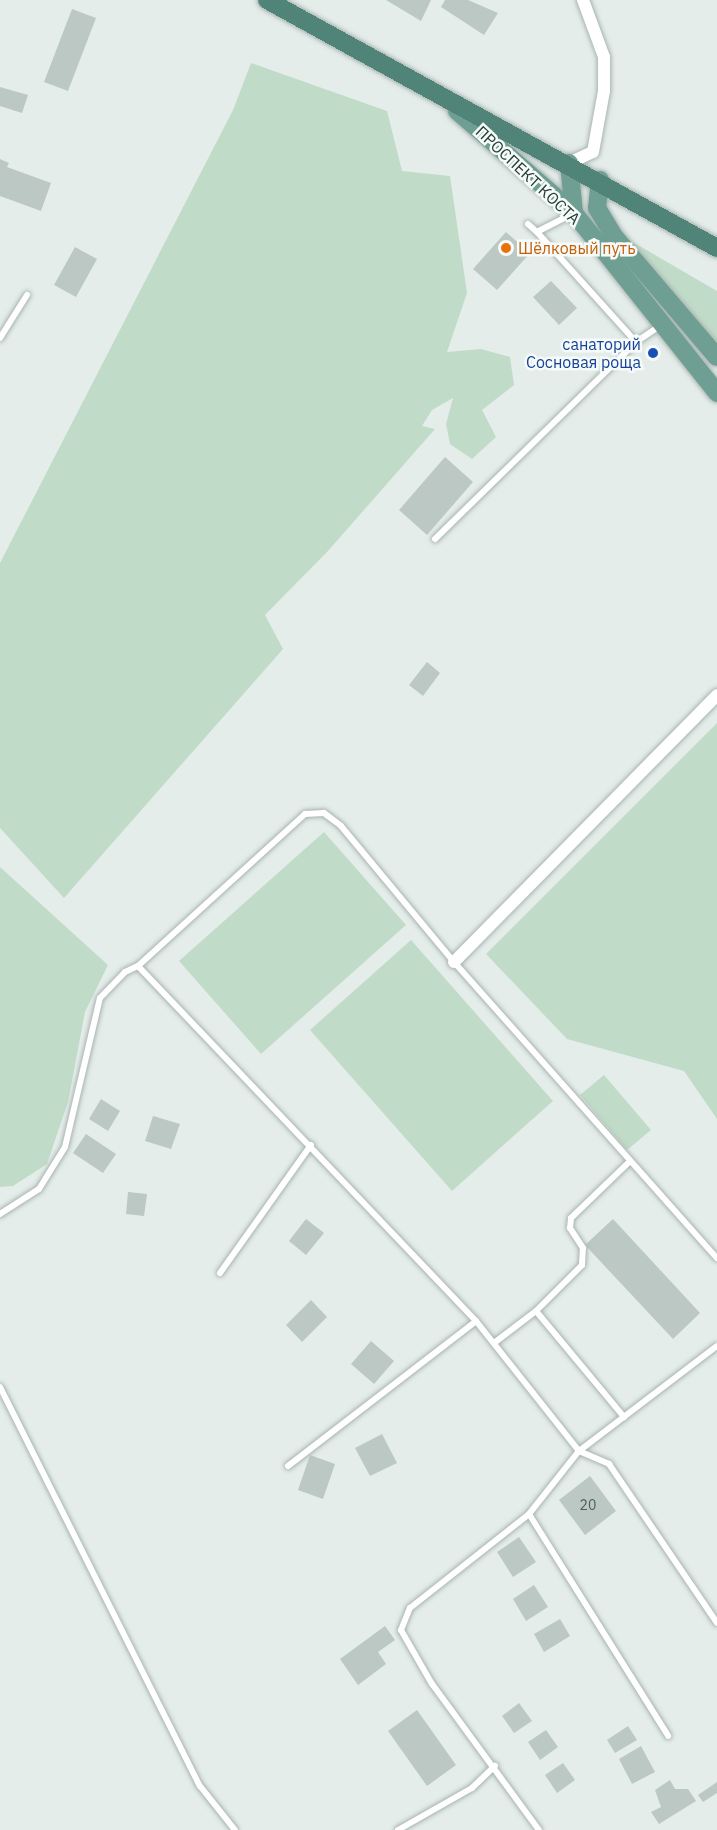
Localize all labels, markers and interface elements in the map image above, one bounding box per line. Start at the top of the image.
street label: ПРОСПЕКТ КОСТА [472,122,584,228]
place label: Шёлковый путь [518,238,635,258]
marker: Шёлковый путь [499,241,513,255]
place label: санаторий Сосновая роща [526,334,641,372]
marker: санаторий Сосновая роща [646,346,660,360]
house number: 20 [580,1497,596,1513]

